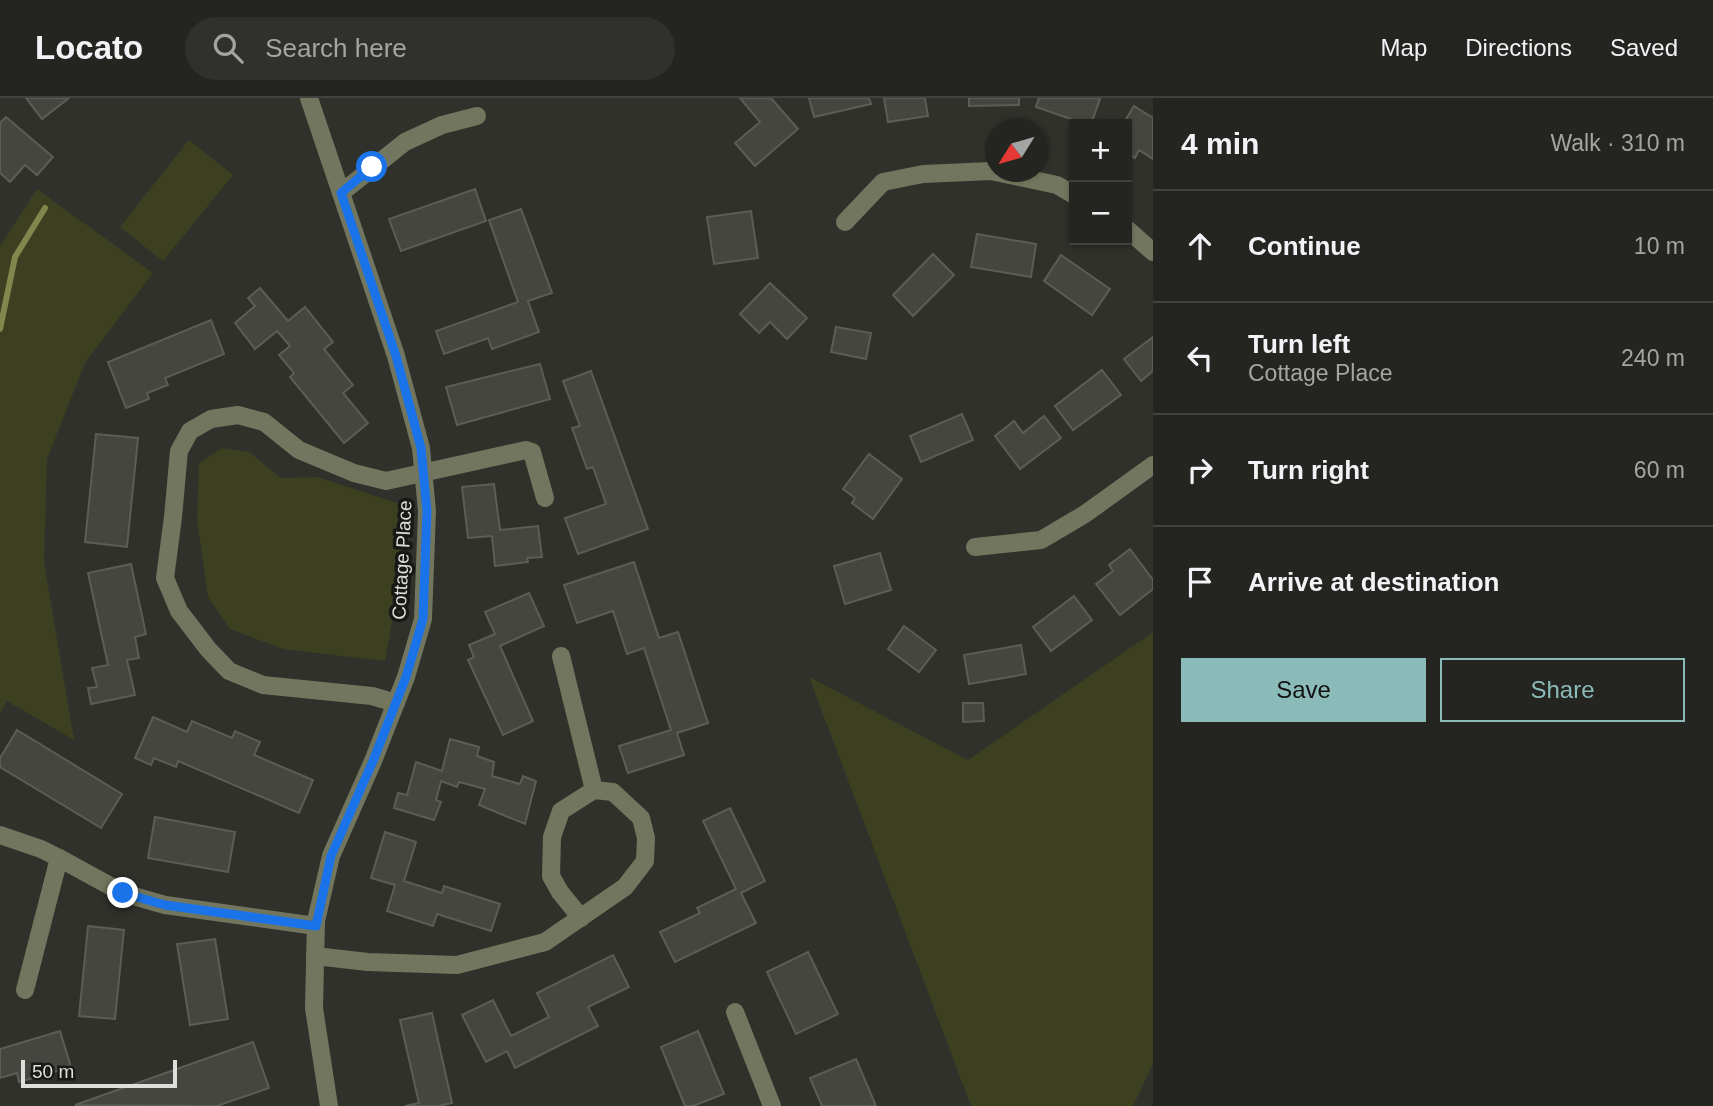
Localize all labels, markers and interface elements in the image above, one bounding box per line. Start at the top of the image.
search box [185,17,675,80]
text: Locato [35,29,143,66]
icon: search [209,29,247,67]
text: Search here [265,33,407,63]
text: Map [1381,34,1427,61]
text: Directions [1465,34,1572,61]
text: Saved [1610,34,1678,61]
north arrow [985,119,1048,182]
map controls [1069,119,1132,245]
button: + [1069,119,1132,182]
text: 4 min [1181,127,1259,160]
text: Walk · 310 m [1550,130,1685,156]
route start [356,151,387,182]
button: − [1069,182,1132,245]
icon: ahead [1181,227,1219,265]
text: Continue [1248,231,1361,261]
text: 10 m [1634,233,1685,259]
text: Turn left [1248,329,1350,359]
icon: left [1181,339,1219,377]
text: 240 m [1621,345,1685,371]
text: Cottage Place [1248,360,1392,386]
icon: right [1181,451,1219,489]
text: Turn right [1248,455,1369,485]
text: 60 m [1634,457,1685,483]
street label: Cottage Place [388,500,416,620]
icon: arrive [1181,563,1219,601]
text: Arrive at destination [1248,567,1499,597]
button: Save [1181,658,1426,722]
button: Share [1440,658,1685,722]
route end [107,877,138,908]
scale bar [21,1057,177,1089]
text: 50 m [32,1061,74,1082]

